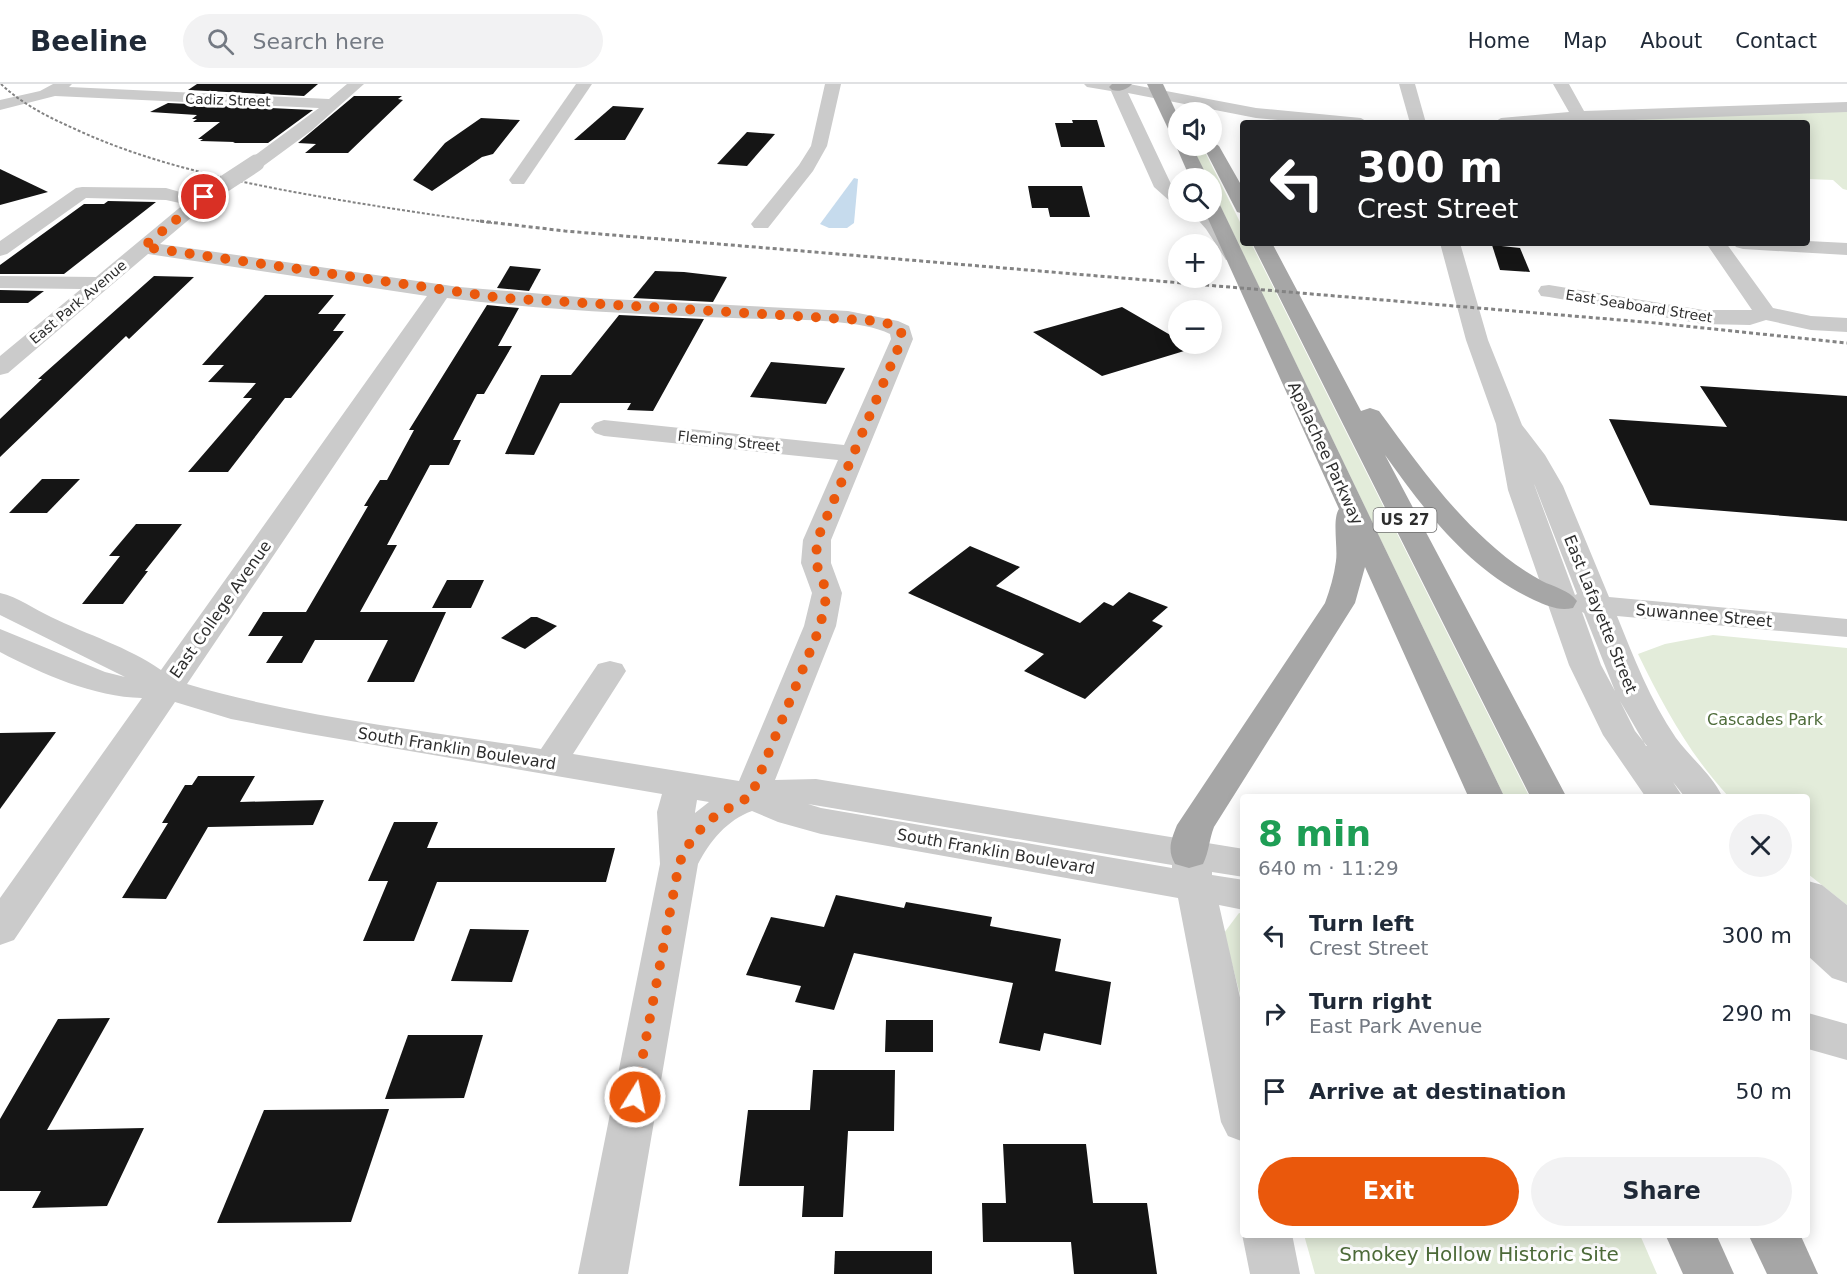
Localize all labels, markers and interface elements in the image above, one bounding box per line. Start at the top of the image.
search box [183,14,603,68]
text: Beeline [30,25,147,58]
icon: search [204,25,237,58]
text: Search here [252,29,385,54]
text: Home [1468,29,1530,53]
text: Map [1563,29,1607,53]
text: About [1640,29,1702,53]
text: Contact [1735,29,1817,53]
street label: Cadiz Street [185,91,271,110]
map controls [1168,102,1222,354]
button: sound [1168,102,1222,156]
text: 300 m [1357,143,1503,192]
icon: left [1258,144,1336,222]
button: search [1168,168,1222,222]
pin [178,171,229,222]
icon: arrive [187,180,220,213]
text: Crest Street [1357,193,1518,224]
button: + [1168,234,1222,288]
street label: East Park Avenue [26,257,130,347]
street label: East Seaboard Street [1565,287,1714,326]
button: − [1168,300,1222,354]
street label: Apalachee Parkway [1284,379,1367,528]
street label: Fleming Street [677,428,781,454]
road number: US 27 [1374,508,1436,532]
street label: East Lafayette Street [1560,532,1641,696]
street label: East College Avenue [166,537,275,682]
street label: Suwannee Street [1635,600,1773,631]
park label: Cascades Park [1707,710,1824,729]
street label: South Franklin Boulevard [356,723,557,774]
text: 8 min [1258,813,1371,854]
button: close [1729,814,1792,877]
street label: South Franklin Boulevard [896,825,1096,878]
text: 640 m · 11:29 [1258,856,1399,880]
text: Turn left [1309,911,1414,936]
icon: left [1258,919,1291,952]
text: 300 m [1722,923,1792,948]
text: Crest Street [1309,936,1428,960]
text: Turn right [1309,989,1432,1014]
icon: right [1258,997,1291,1030]
text: 290 m [1722,1001,1792,1026]
text: East Park Avenue [1309,1014,1482,1038]
position arrow [603,1065,667,1129]
icon: arrive [1258,1075,1291,1108]
text: Arrive at destination [1309,1079,1566,1104]
text: 50 m [1736,1079,1792,1104]
button: Exit [1258,1157,1519,1226]
button: Share [1531,1157,1792,1226]
park label: Smokey Hollow Historic Site [1339,1242,1619,1266]

